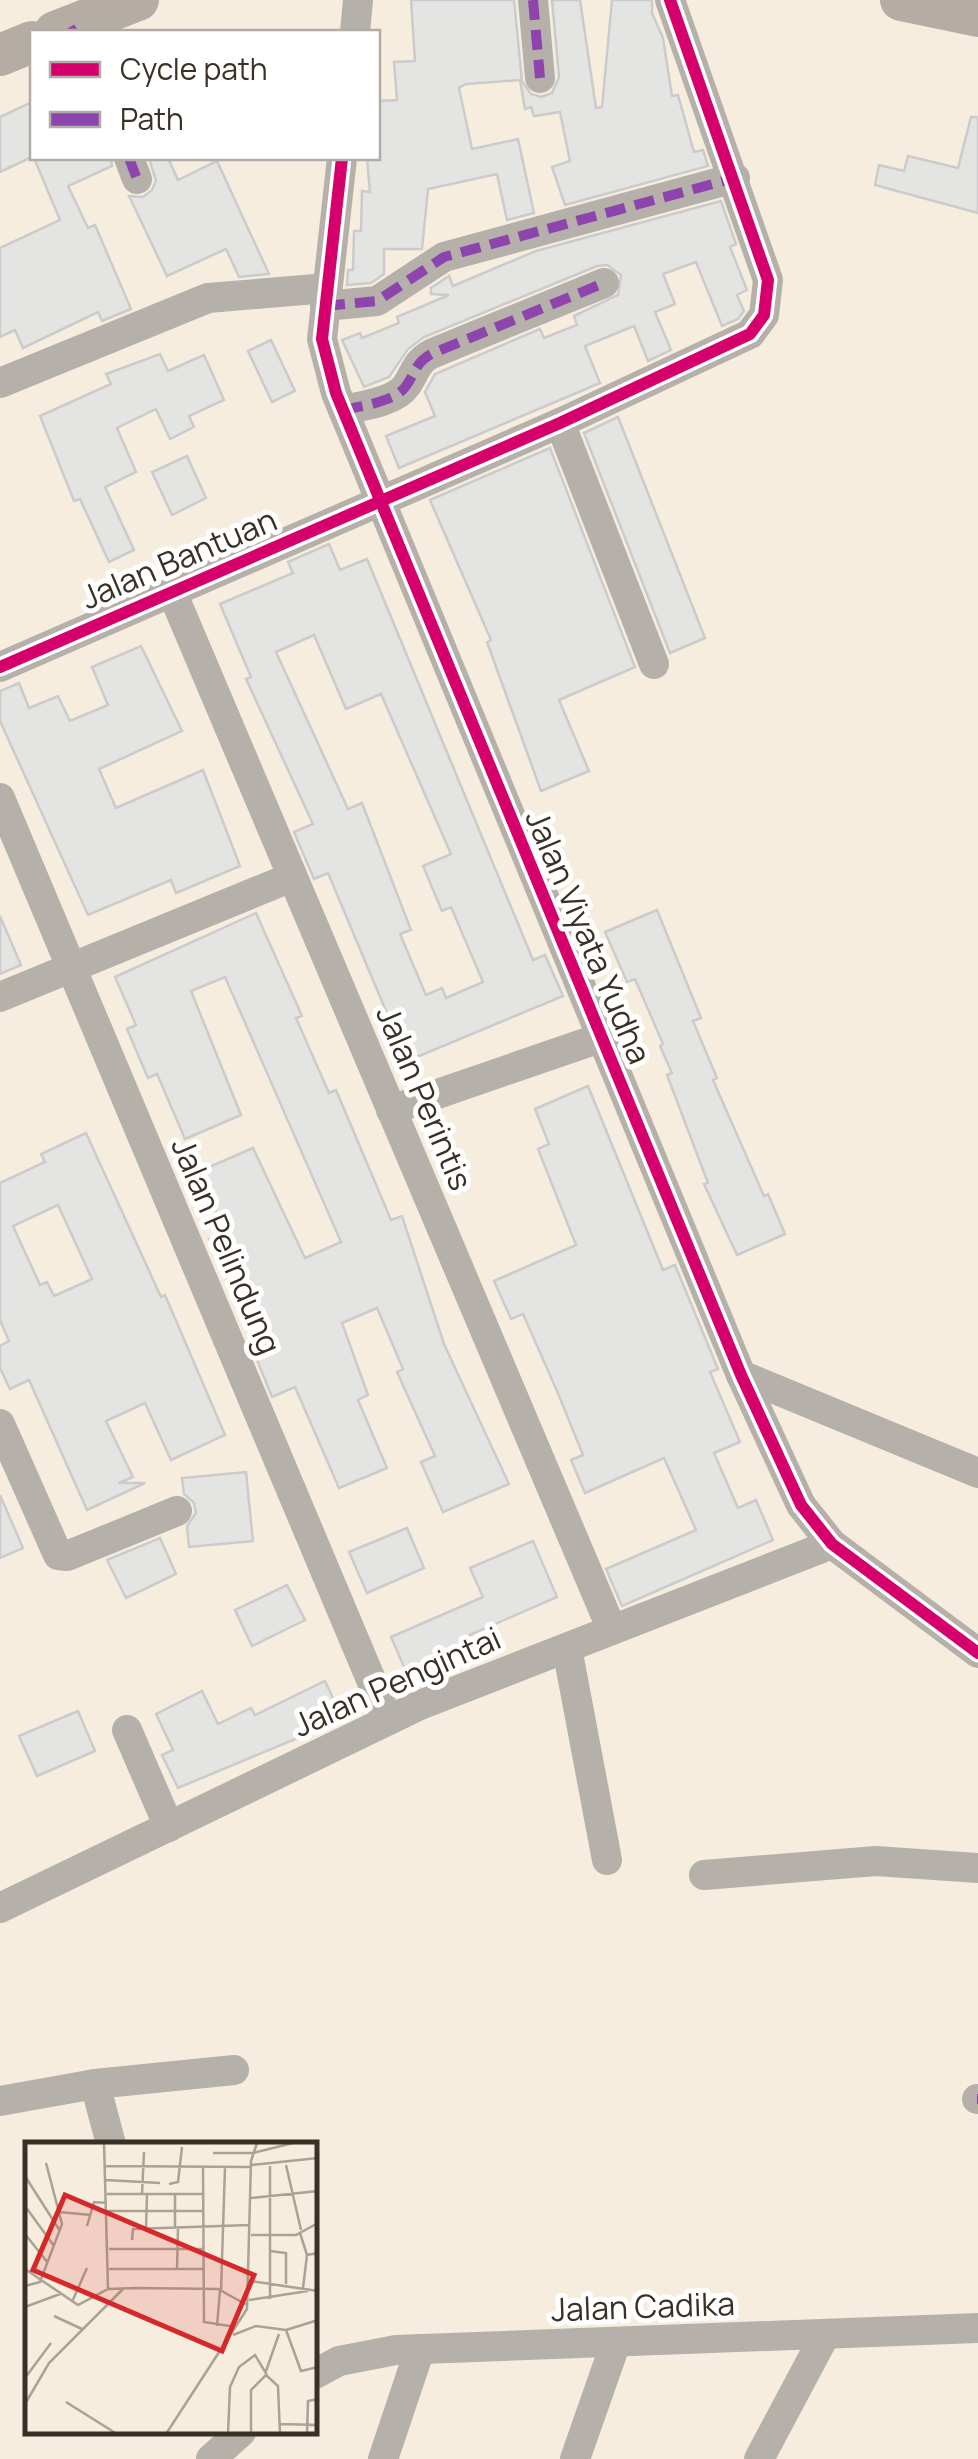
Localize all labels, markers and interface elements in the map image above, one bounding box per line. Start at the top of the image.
legend [30,30,380,160]
text: Cycle path [120,48,268,89]
text: Path [120,98,184,139]
street label: Jalan Bantuan [74,497,283,619]
street label: Jalan Viyata Yudha [516,803,662,1070]
street label: Jalan Perintis [366,999,484,1197]
street label: Jalan Pelindung [162,1131,292,1361]
street label: Jalan Pengintai [286,1616,508,1747]
inset map [25,2142,318,2434]
street label: Jalan Cadika [550,2281,736,2331]

